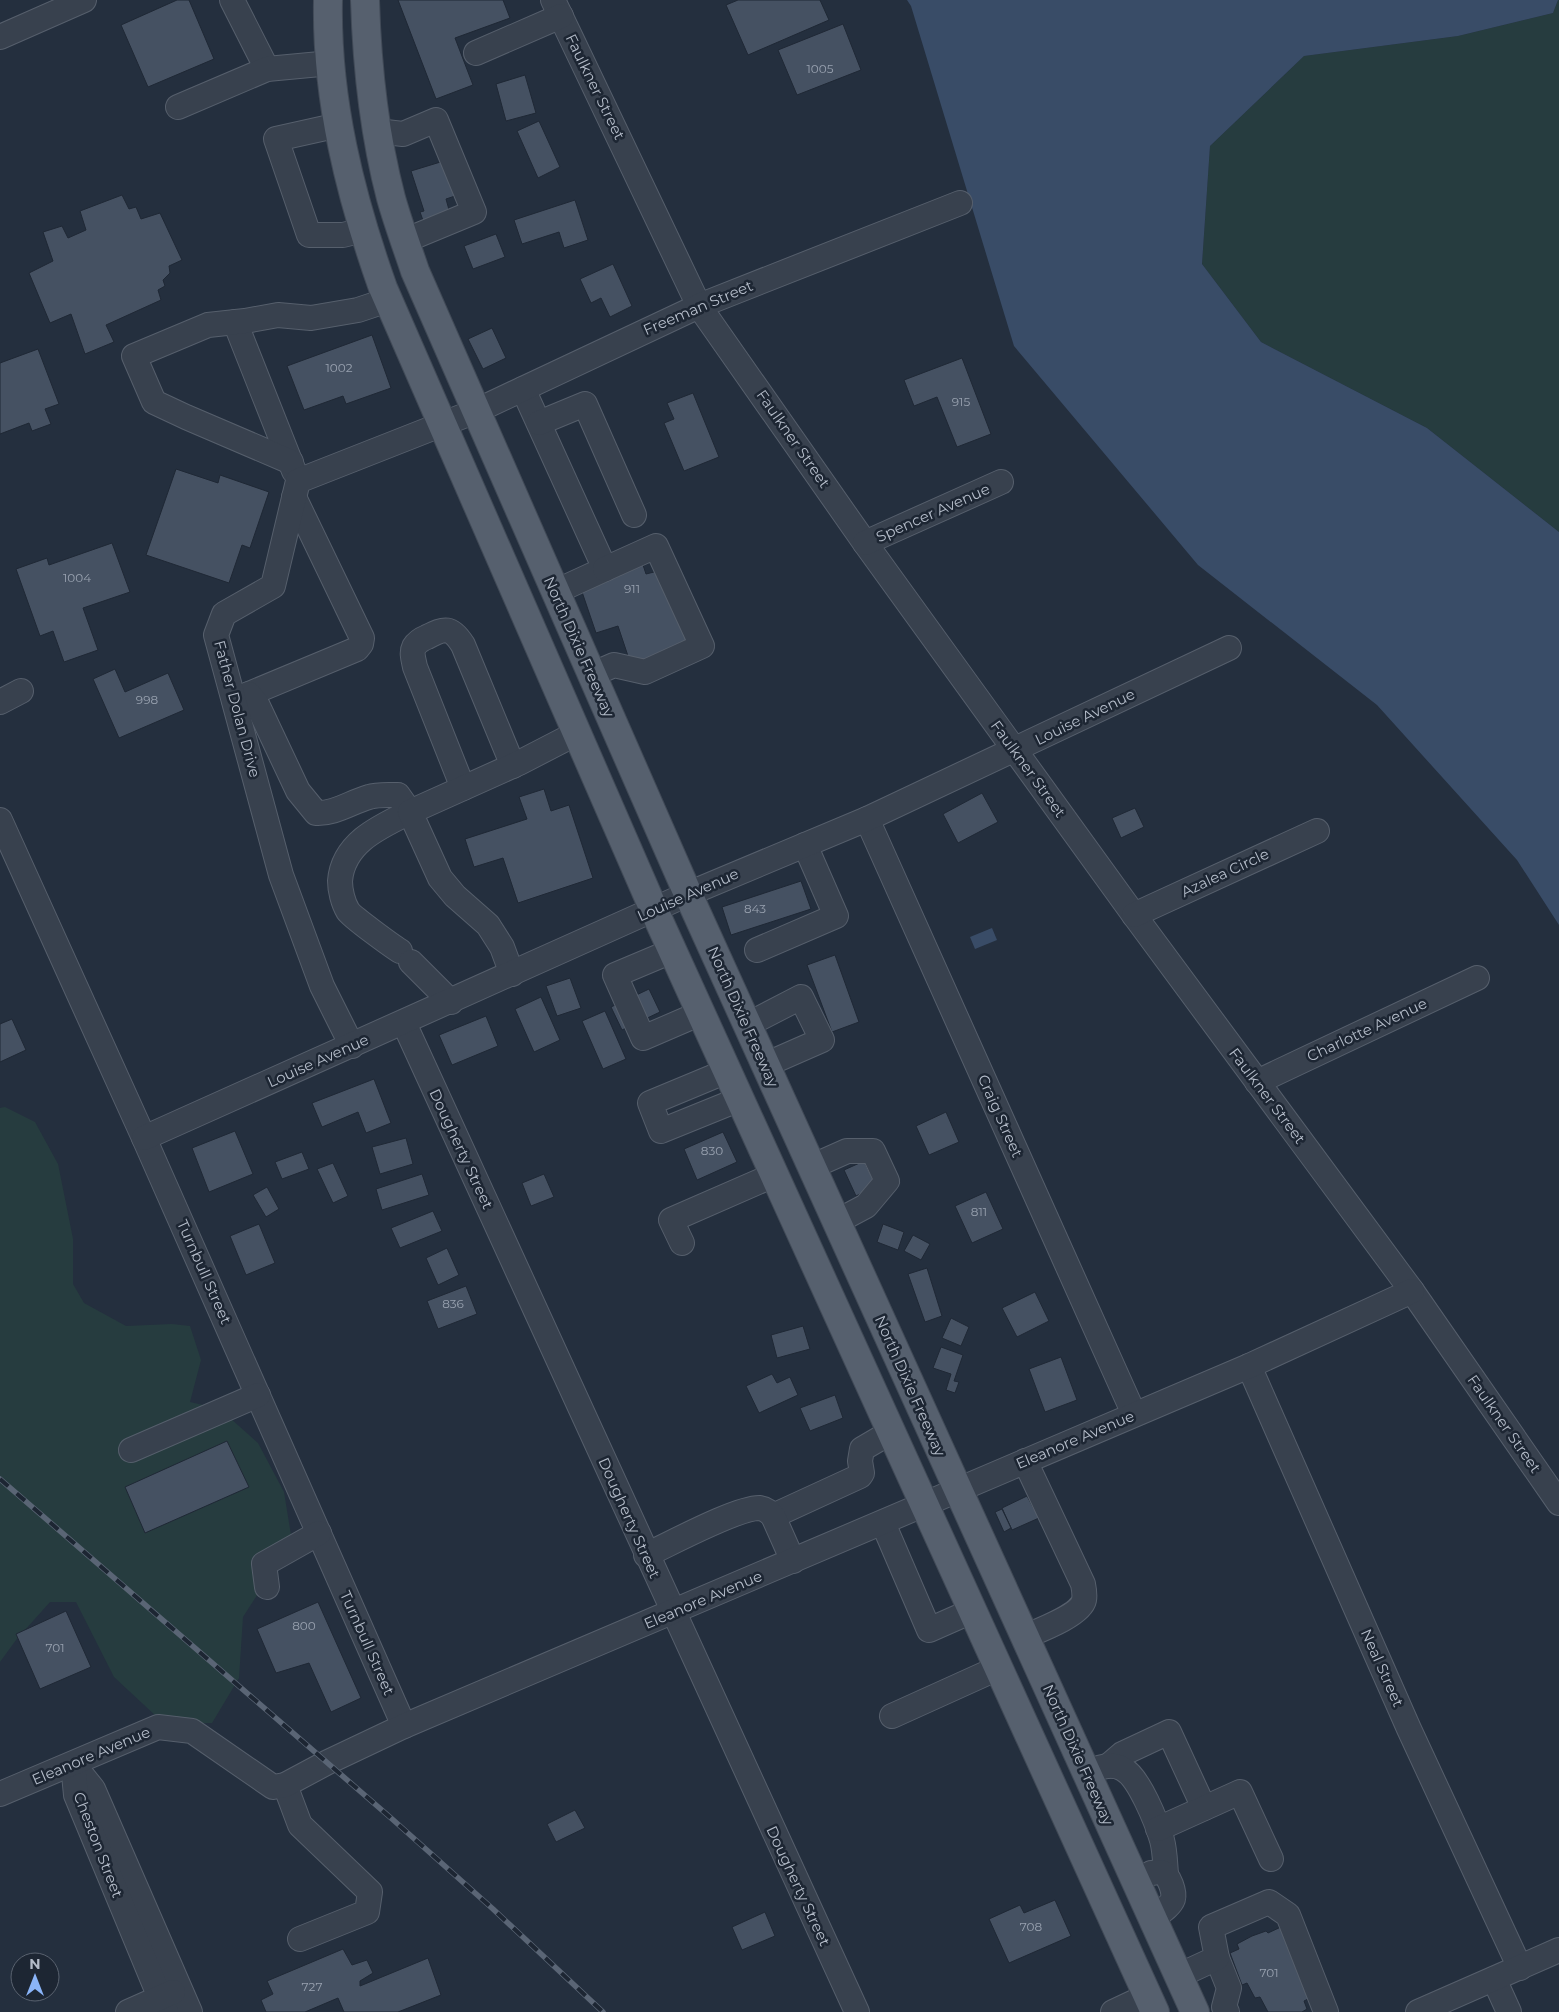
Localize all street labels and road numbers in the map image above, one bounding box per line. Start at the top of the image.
street label: Faulkner Street [562,31,629,143]
street label: Freeman Street [640,276,756,339]
street label: Faulkner Street [753,386,834,491]
street label: Spencer Avenue [873,479,993,546]
street label: North Dixie Freeway [540,573,619,721]
street label: Father Dolan Drive [210,638,265,780]
street label: Louise Avenue [1032,684,1138,749]
street label: Faulkner Street [987,716,1070,821]
street label: Azalea Circle [1178,844,1272,901]
street label: Louise Avenue [634,864,742,925]
street label: North Dixie Freeway [704,943,783,1091]
street label: Charlotte Avenue [1304,993,1430,1066]
street label: Louise Avenue [264,1030,372,1091]
street label: Faulkner Street [1225,1044,1310,1148]
street label: Craig Street [974,1072,1027,1160]
street label: Dougherty Street [425,1086,498,1212]
street label: Turnbull Street [173,1217,236,1327]
street label: North Dixie Freeway [871,1312,950,1460]
street label: Faulkner Street [1464,1371,1545,1476]
street label: Eleanore Avenue [1013,1406,1137,1473]
street label: Dougherty Street [594,1454,665,1581]
street label: Eleanore Avenue [641,1566,765,1633]
street label: Turnbull Street [336,1588,399,1698]
street label: Neal Street [1357,1626,1408,1710]
street label: North Dixie Freeway [1039,1681,1118,1829]
street label: Eleanore Avenue [29,1722,153,1789]
street label: Cheston Street [70,1789,127,1900]
street label: Dougherty Street [762,1823,835,1949]

